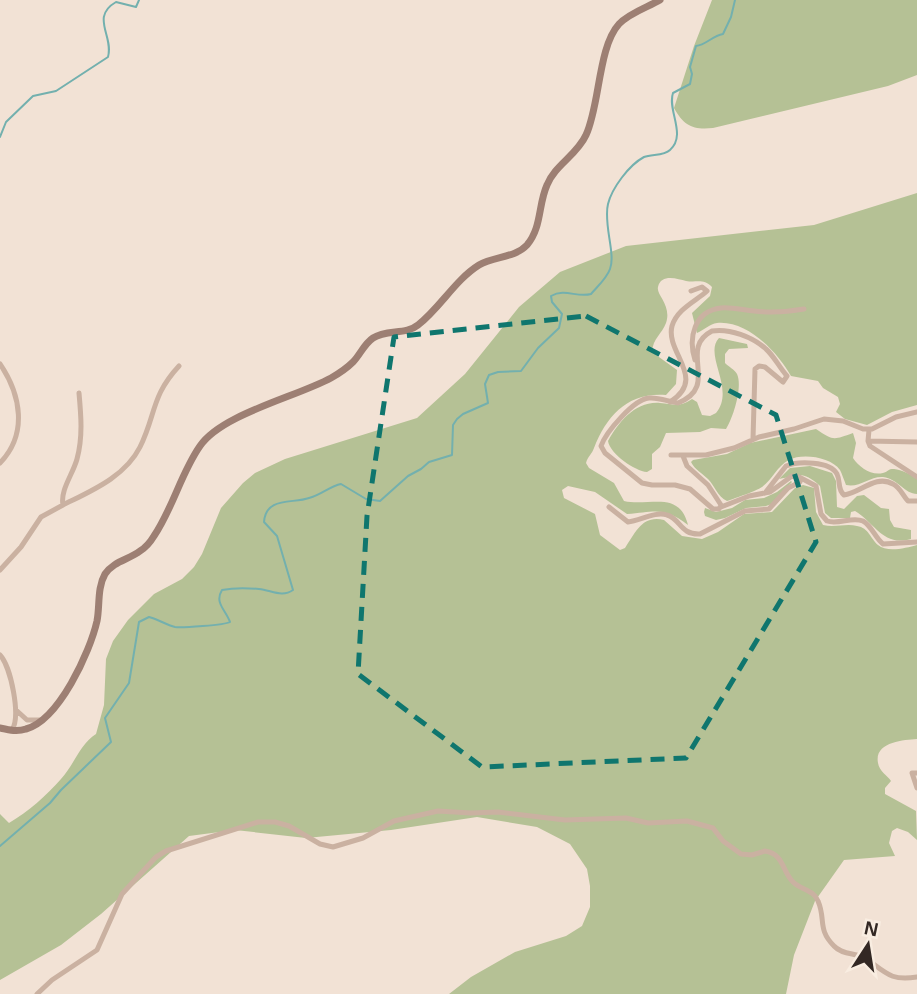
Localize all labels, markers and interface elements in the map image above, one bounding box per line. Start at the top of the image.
north arrow [833,910,903,980]
text: N [863,917,880,941]

